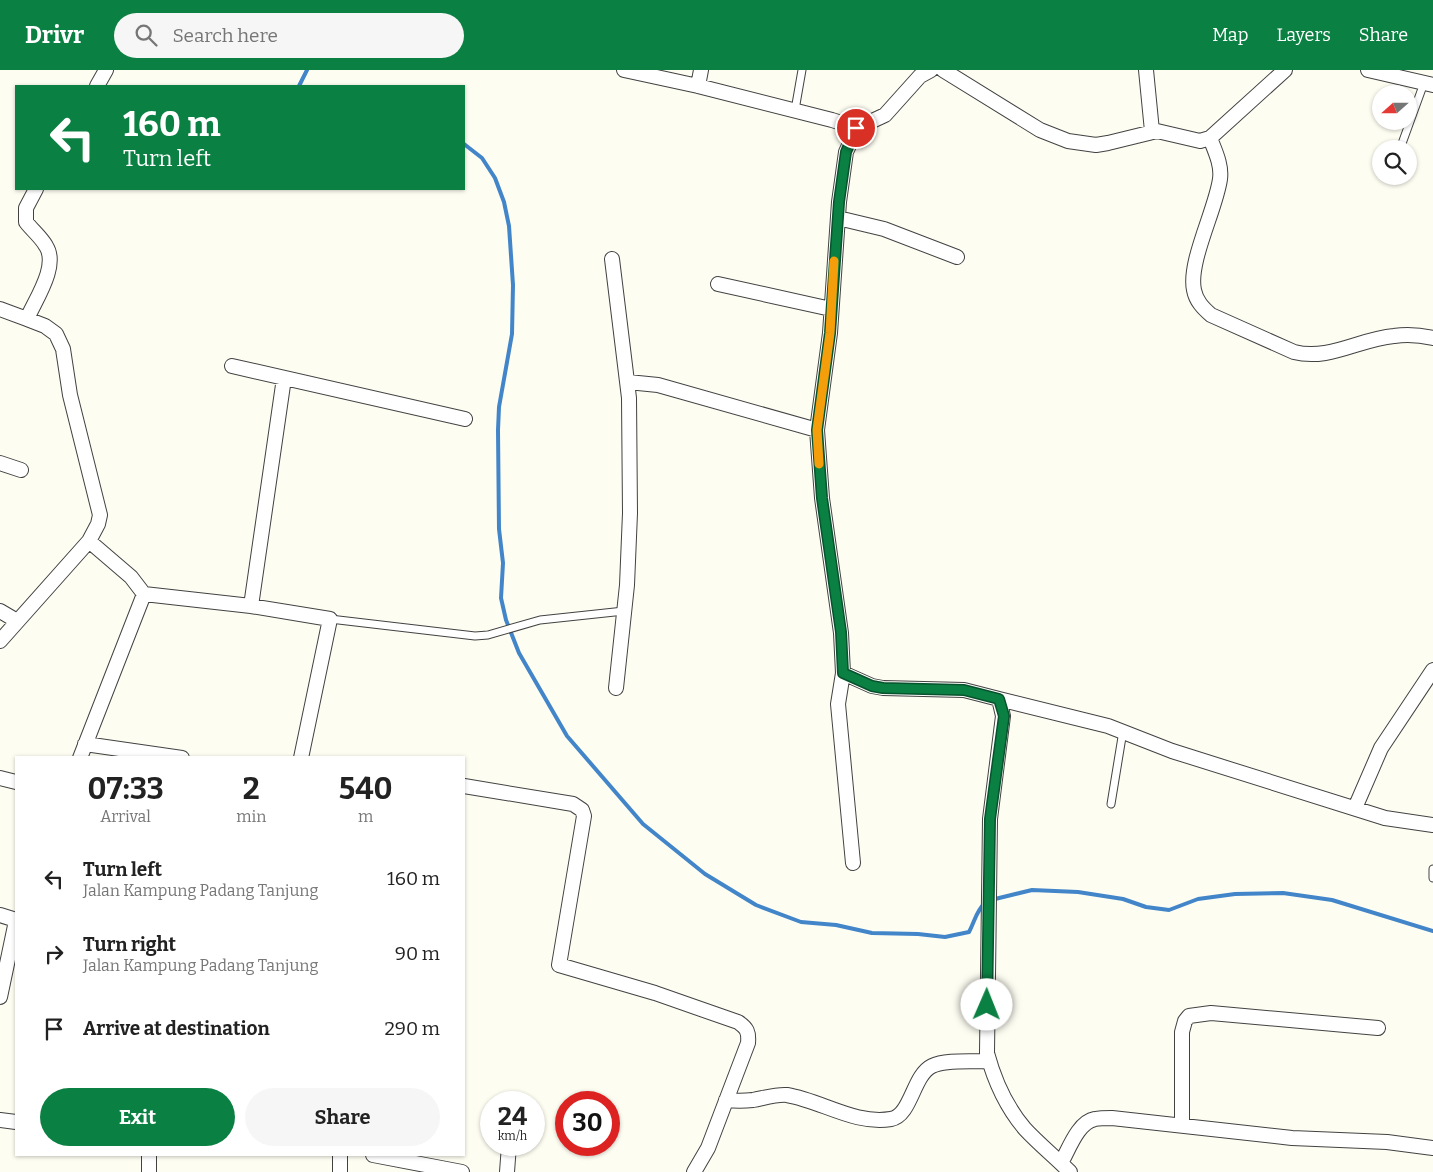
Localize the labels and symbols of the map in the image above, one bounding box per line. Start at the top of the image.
north arrow [1372,85,1418,130]
pin [835,107,877,149]
position arrow [960,978,1012,1030]
speed limit sign: 30 [555,1091,620,1156]

